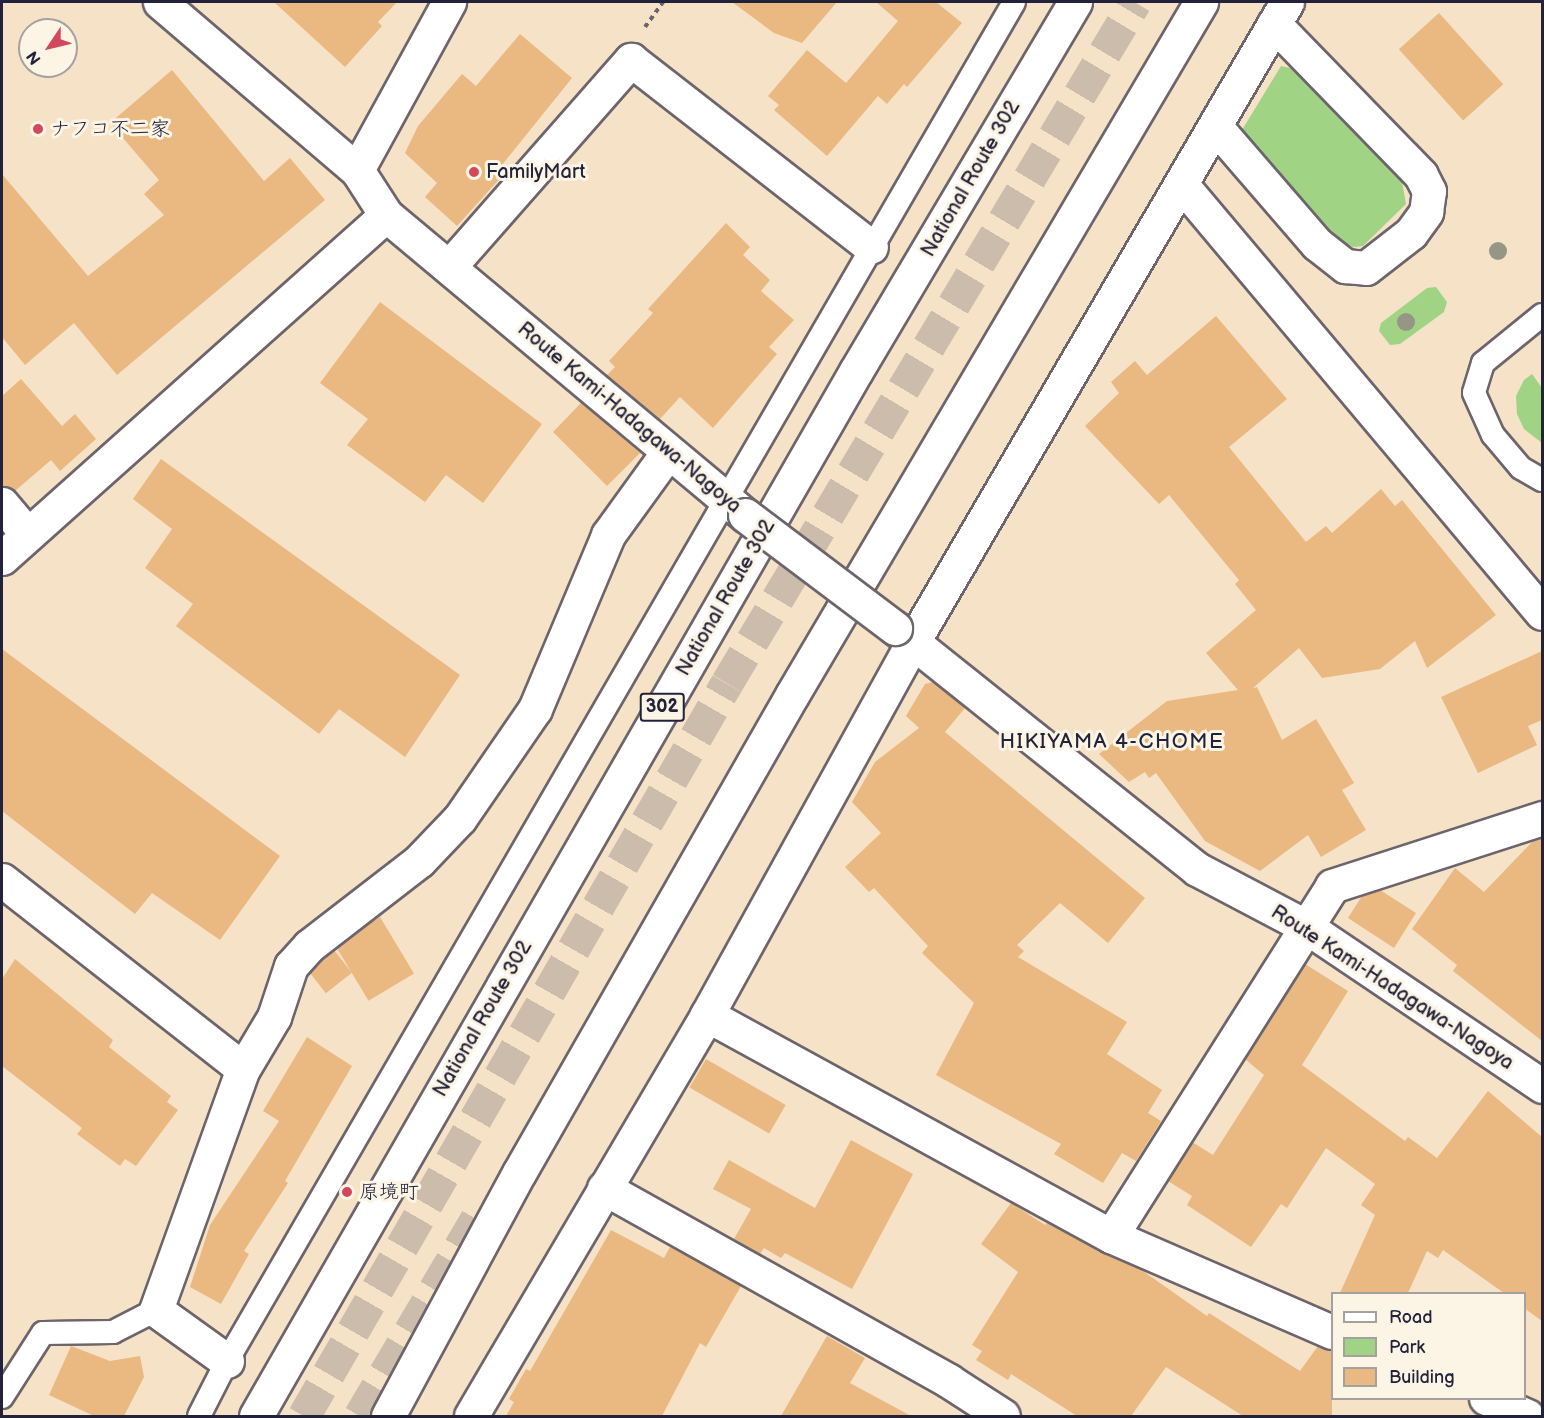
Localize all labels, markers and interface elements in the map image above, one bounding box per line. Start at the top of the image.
north arrow [18,18,78,78]
text: N [23,47,46,68]
street label: National Route 302 [917,97,1025,261]
place label: ナフコ不二家 [50,117,170,141]
marker: ナフコ不二家 [31,122,45,136]
place label: FamilyMart [486,160,586,184]
marker: FamilyMart [467,165,481,179]
street label: Route Kami-Hadagawa-Nagoya [512,317,746,519]
street label: National Route 302 [672,516,780,680]
road number: 302 [640,692,684,722]
district label: HIKIYAMA 4-CHOME [1000,729,1224,755]
street label: Route Kami-Hadagawa-Nagoya [1266,901,1518,1075]
street label: National Route 302 [429,937,537,1101]
place label: 原境町 [359,1180,419,1204]
marker: 原境町 [340,1185,354,1199]
legend [1331,1292,1526,1400]
text: Road [1389,1307,1433,1328]
text: Park [1389,1337,1425,1358]
text: Building [1389,1367,1455,1388]

